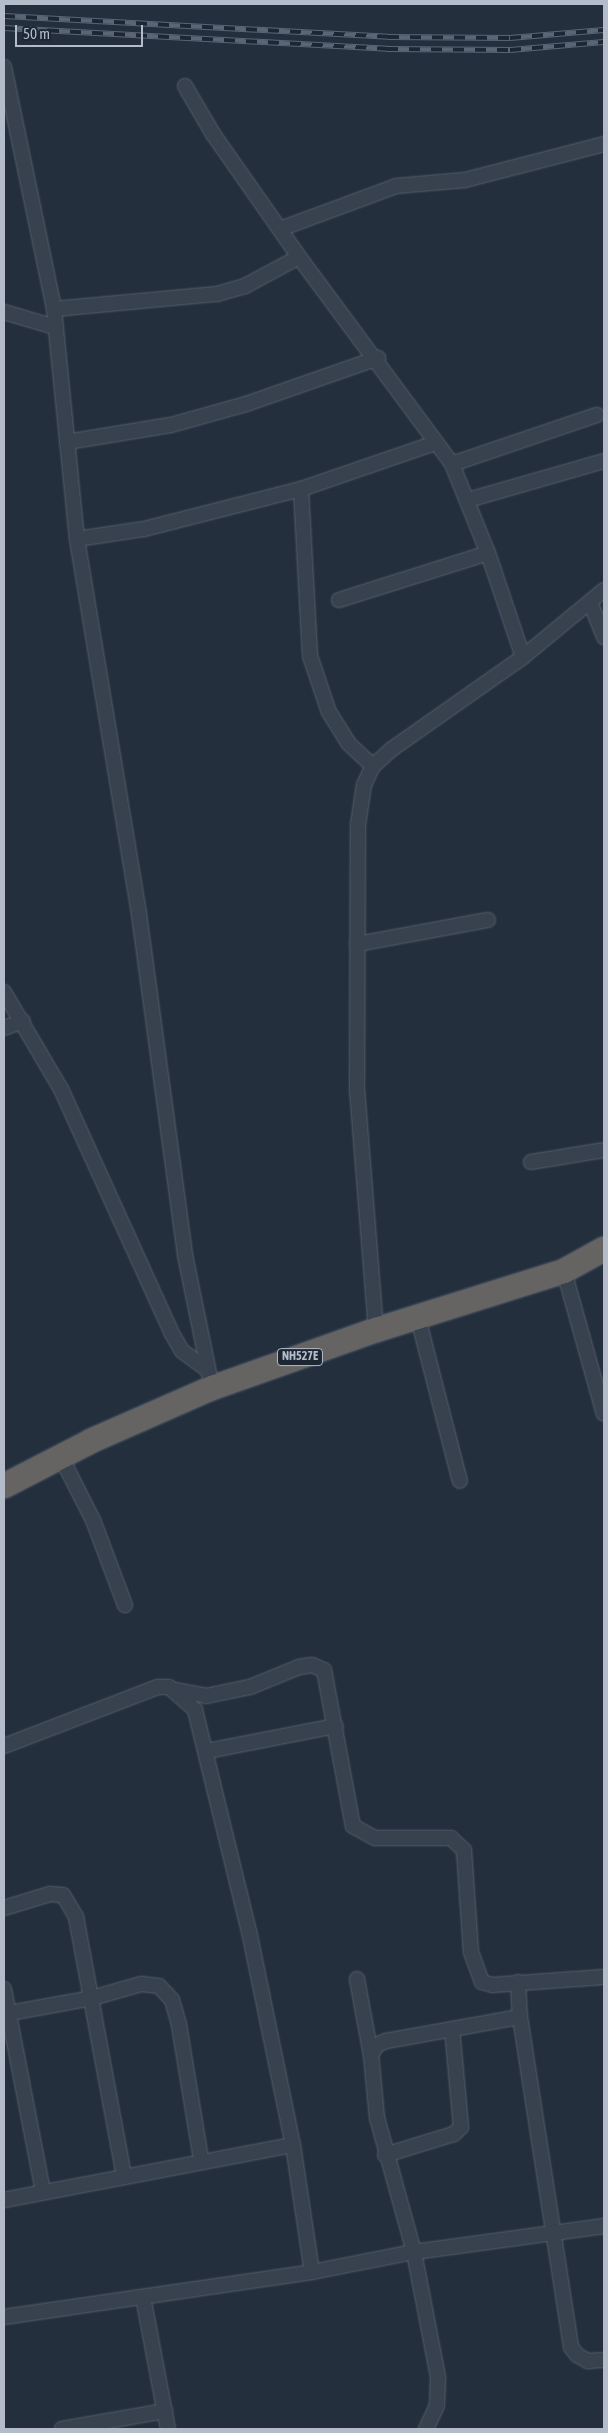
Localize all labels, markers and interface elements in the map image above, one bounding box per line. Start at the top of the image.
scale bar [18,15,145,47]
text: 50 m [23,25,50,42]
road number: NH527E [276,1348,324,1366]

